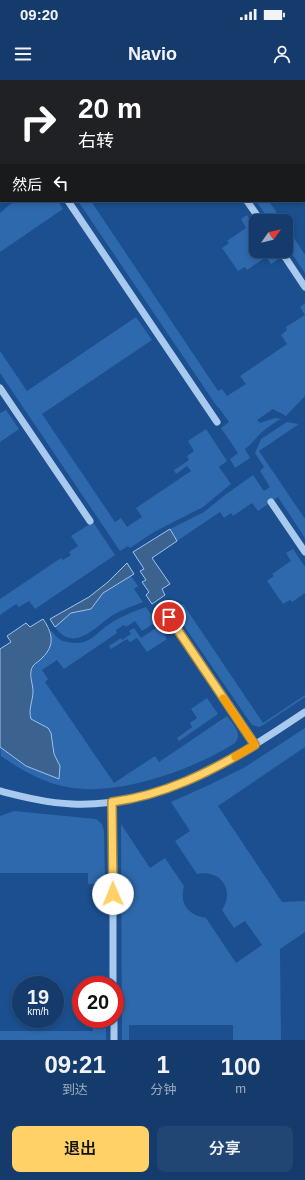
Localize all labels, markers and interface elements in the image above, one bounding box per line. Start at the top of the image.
text: 09:20 [20,6,58,23]
icon: menu [12,43,34,65]
icon: person [271,43,293,65]
text: Navio [128,44,177,64]
text: 20 m [78,93,142,124]
icon: right [12,96,64,148]
text: 右转 [78,131,114,151]
icon: left [50,172,72,194]
text: 然后 [12,176,42,193]
north arrow [249,214,293,258]
map controls [249,214,293,258]
pin [152,600,186,634]
icon: arrive [158,606,180,628]
position arrow [92,873,134,915]
speed limit sign: 20 [72,976,124,1028]
text: 19 [27,986,49,1008]
text: km/h [27,1006,49,1017]
text: 09:21 [44,1051,106,1078]
text: 1 [156,1051,170,1078]
text: 100 [221,1053,261,1080]
text: m [235,1081,246,1096]
text: 到达 [62,1082,88,1097]
text: 分钟 [150,1082,176,1097]
button: 退出 [12,1126,149,1172]
button: 分享 [157,1126,293,1172]

